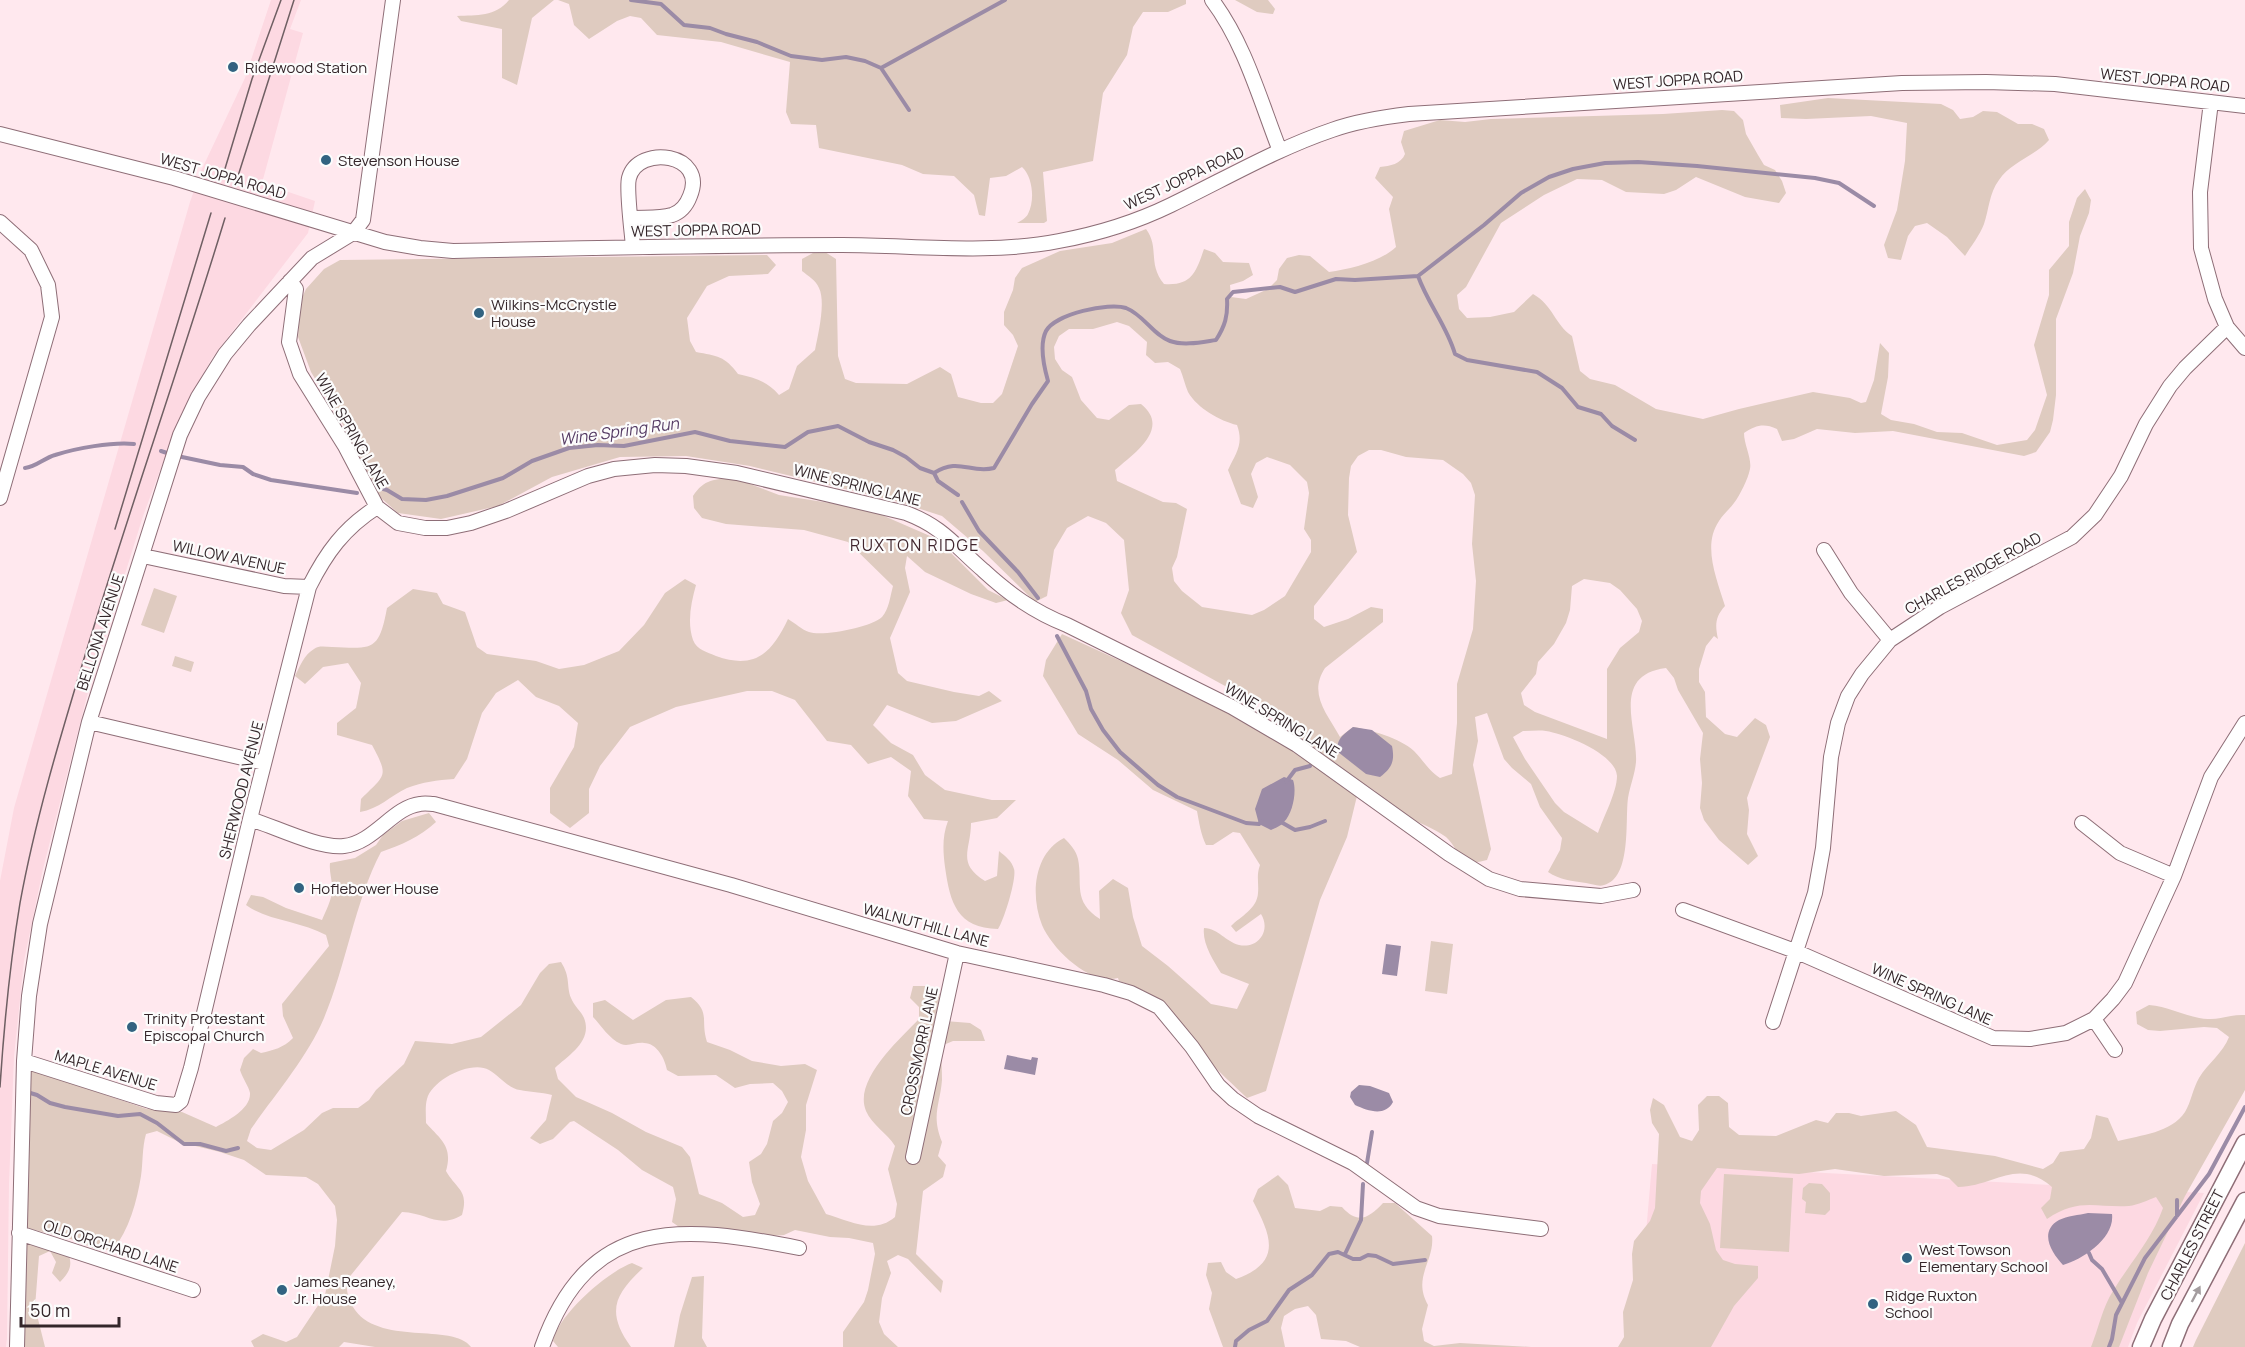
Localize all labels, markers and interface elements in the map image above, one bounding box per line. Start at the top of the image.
place label: Ridewood Station [245,57,367,78]
marker: Ridewood Station [226,60,240,74]
street label: WEST JOPPA ROAD [2099,63,2231,97]
street label: WEST JOPPA ROAD [1612,65,1744,95]
street label: WEST JOPPA ROAD [1121,141,1247,215]
street label: WEST JOPPA ROAD [158,148,288,204]
place label: Stevenson House [338,150,460,171]
marker: Stevenson House [319,153,333,167]
street label: WEST JOPPA ROAD [631,218,761,242]
place label: Wilkins-McCrystle House [491,294,617,332]
marker: Wilkins-McCrystle House [472,306,486,320]
street label: WINE SPRING LANE [310,369,394,493]
water label: Wine Spring Run [558,412,681,450]
street label: WINE SPRING LANE [791,459,923,511]
street label: CHARLES RIDGE ROAD [1901,527,2045,619]
district label: RUXTON RIDGE [850,534,980,556]
street label: WILLOW AVENUE [170,535,288,579]
street label: BELLONA AVENUE [71,571,129,693]
street label: WINE SPRING LANE [1221,677,1343,763]
street label: SHERWOOD AVENUE [214,719,268,861]
place label: Hoflebower House [311,878,439,899]
marker: Hoflebower House [292,881,306,895]
street label: WALNUT HILL LANE [861,898,991,952]
street label: WINE SPRING LANE [1868,958,1996,1030]
street label: CROSSMORR LANE [895,985,943,1117]
place label: Trinity Protestant Episcopal Church [144,1008,265,1046]
marker: Trinity Protestant Episcopal Church [125,1020,139,1034]
street label: MAPLE AVENUE [52,1044,160,1096]
street label: CHARLES STREET [2155,1186,2229,1304]
street label: OLD ORCHARD LANE [41,1214,181,1278]
place label: West Towson Elementary School [1919,1239,2048,1277]
marker: West Towson Elementary School [1900,1251,1914,1265]
place label: James Reaney, Jr. House [294,1271,396,1309]
marker: James Reaney, Jr. House [275,1283,289,1297]
place label: Ridge Ruxton School [1885,1285,1977,1323]
one-way arrow [2191,1285,2201,1302]
scale bar [21,1290,118,1328]
marker: Ridge Ruxton School [1866,1297,1880,1311]
text: 50 m [30,1298,70,1322]

